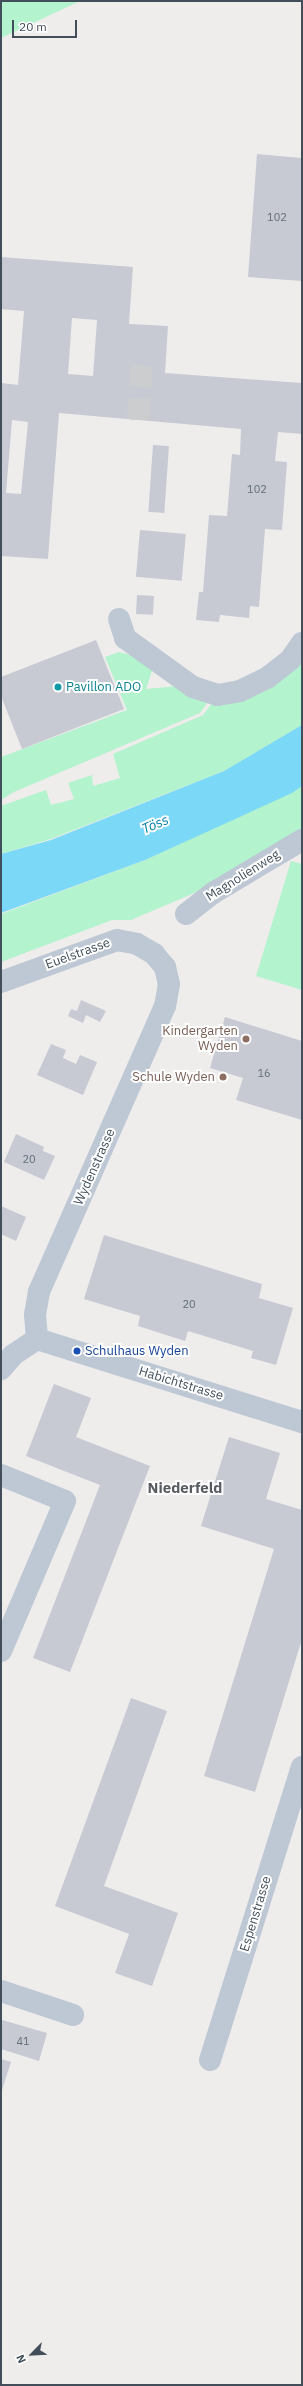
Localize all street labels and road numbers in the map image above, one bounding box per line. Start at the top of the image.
street label: Magnolienweg [203,847,283,905]
street label: Euelstrasse [43,935,113,973]
street label: Wydenstrasse [71,1126,119,1208]
street label: Habichtstrasse [137,1364,225,1404]
street label: Espenstrasse [237,1874,275,1954]

